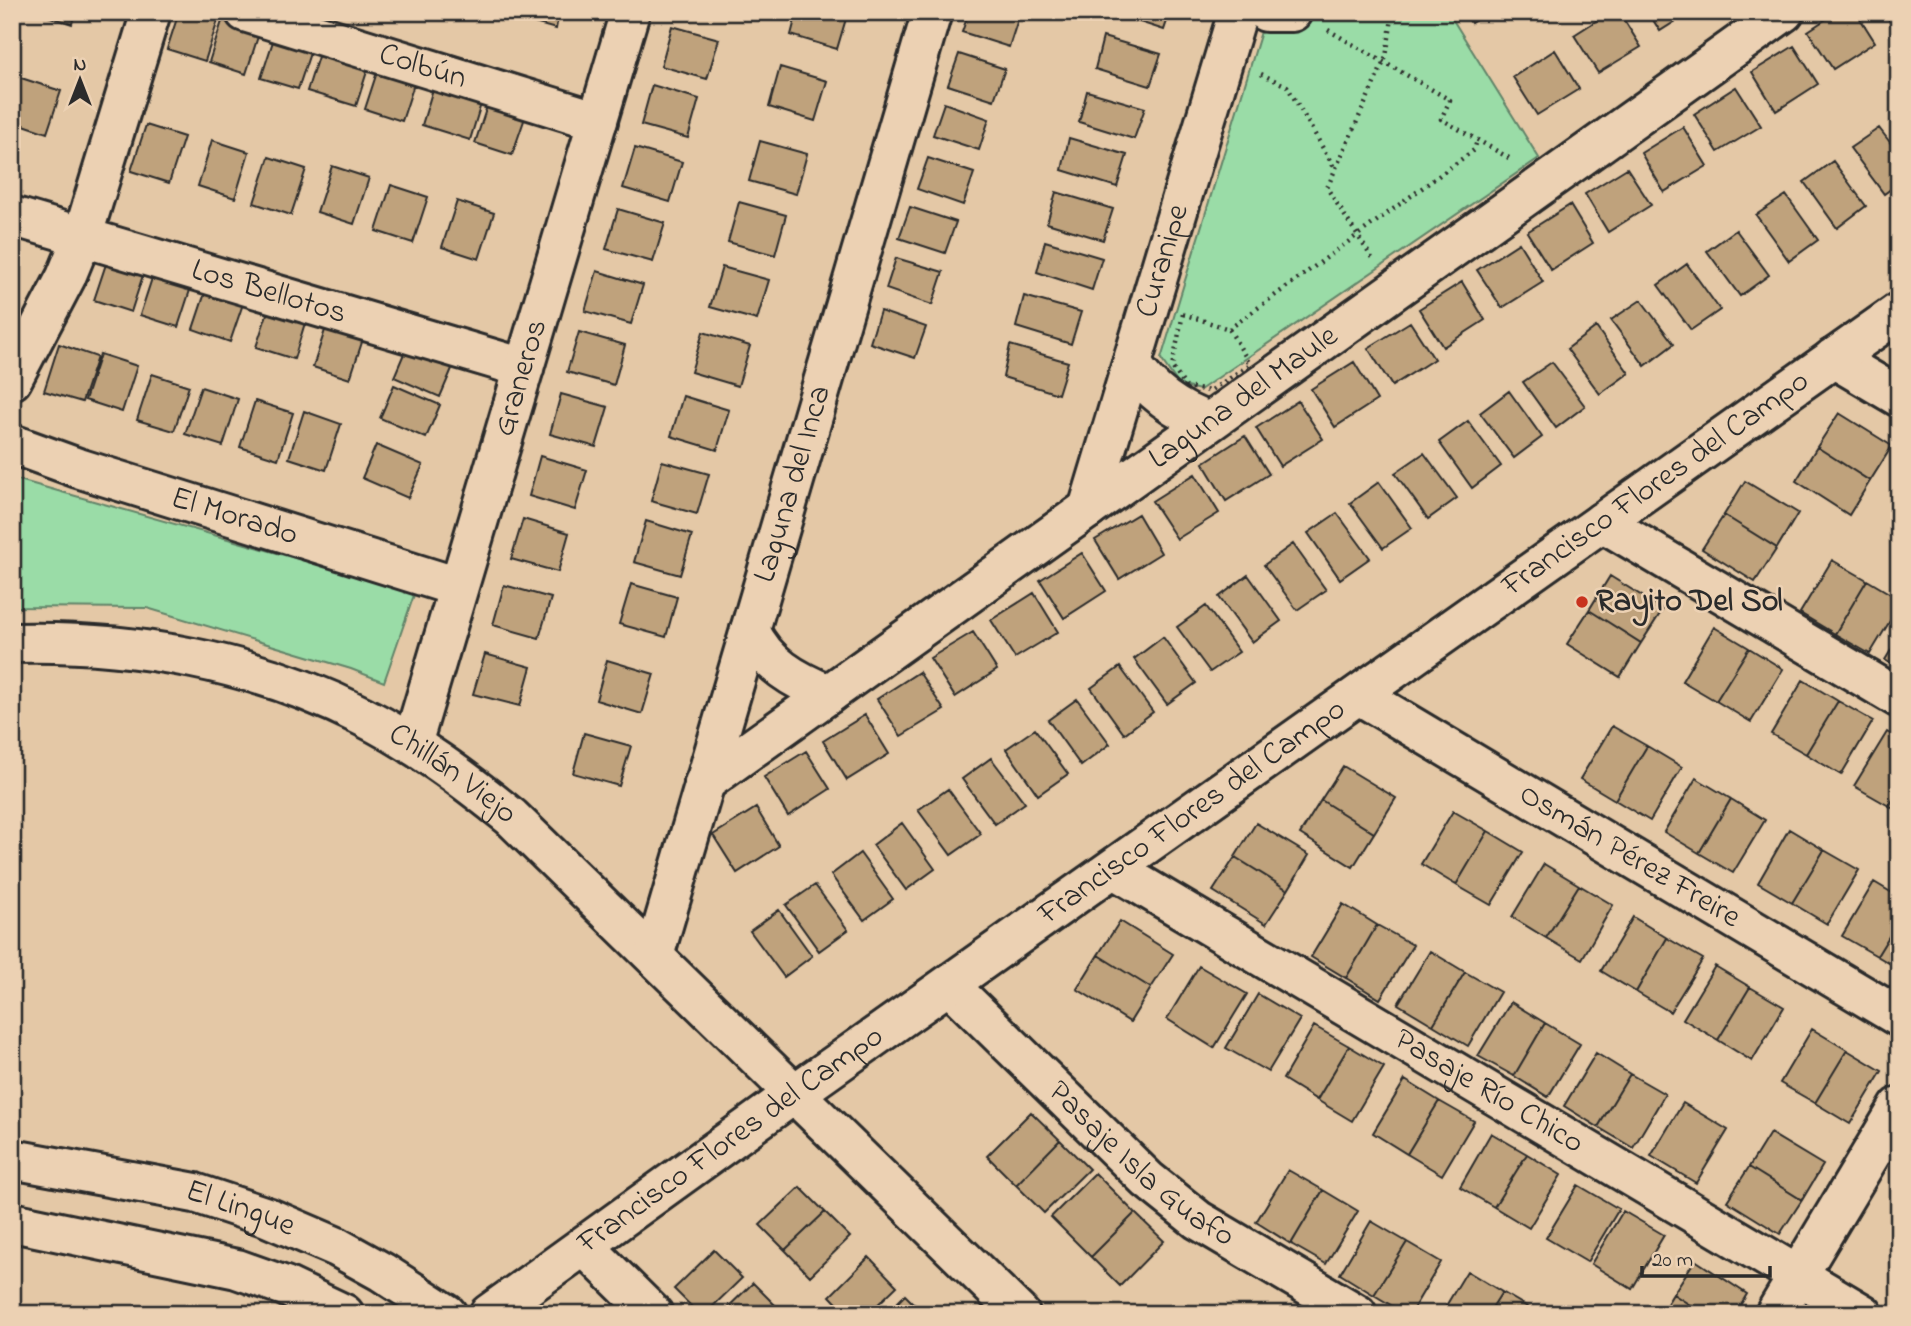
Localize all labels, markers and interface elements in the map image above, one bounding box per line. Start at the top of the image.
street label: Colbún [373,31,472,103]
north arrow [46,46,116,116]
text: N [74,52,87,79]
street label: Curanipe [1124,198,1202,324]
street label: Los Bellotos [186,247,352,338]
street label: Laguna del Maule [1139,313,1349,482]
street label: Graneros [481,314,561,442]
street label: Francisco Flores del Campo [1492,359,1819,610]
street label: Laguna del Inca [742,380,844,588]
street label: El Morado [165,475,304,559]
place label: Rayito Del Sol [1596,579,1783,627]
marker: Rayito Del Sol [1574,594,1590,610]
street label: Francisco Flores del Campo [1028,687,1356,938]
street label: Chillán Viejo [379,712,527,837]
street label: Osmán Pérez Freire [1510,772,1750,941]
street label: Francisco Flores del Campo [567,1014,894,1267]
street label: Pasaje Río Chico [1385,1017,1593,1166]
street label: Pasaje Isla Guafo [1036,1070,1243,1260]
street label: El Lingue [179,1168,303,1250]
scale bar [1642,1235,1769,1279]
text: 20 m [1652,1246,1693,1276]

